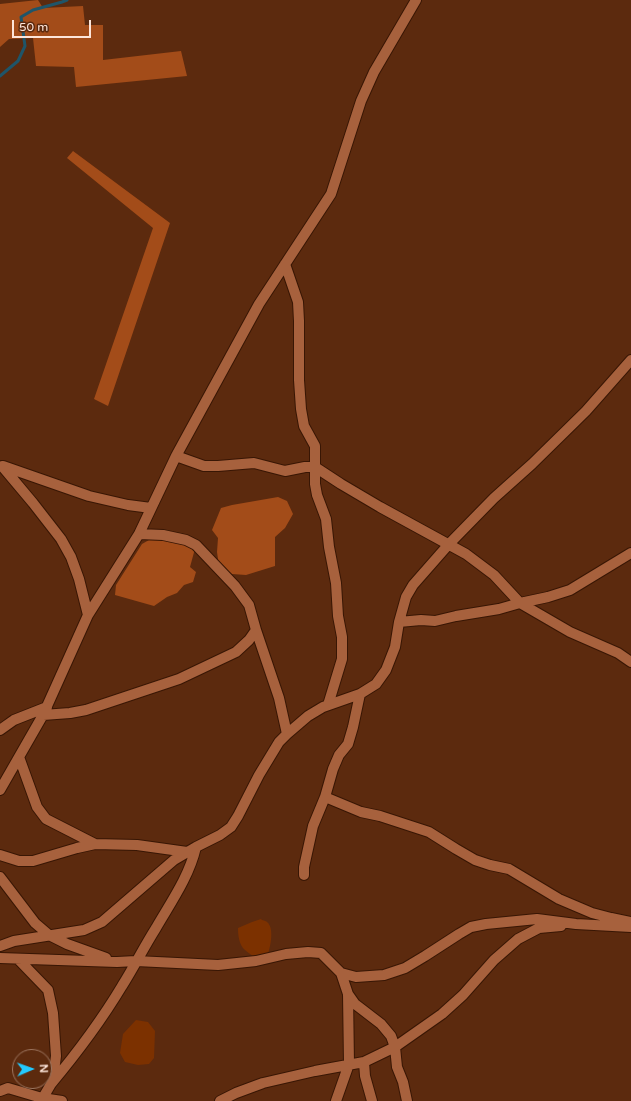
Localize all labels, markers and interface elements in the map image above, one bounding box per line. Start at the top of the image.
scale bar [14,12,93,38]
text: 50 m [19,20,48,34]
north arrow [12,1049,52,1089]
text: N [37,1064,50,1073]

